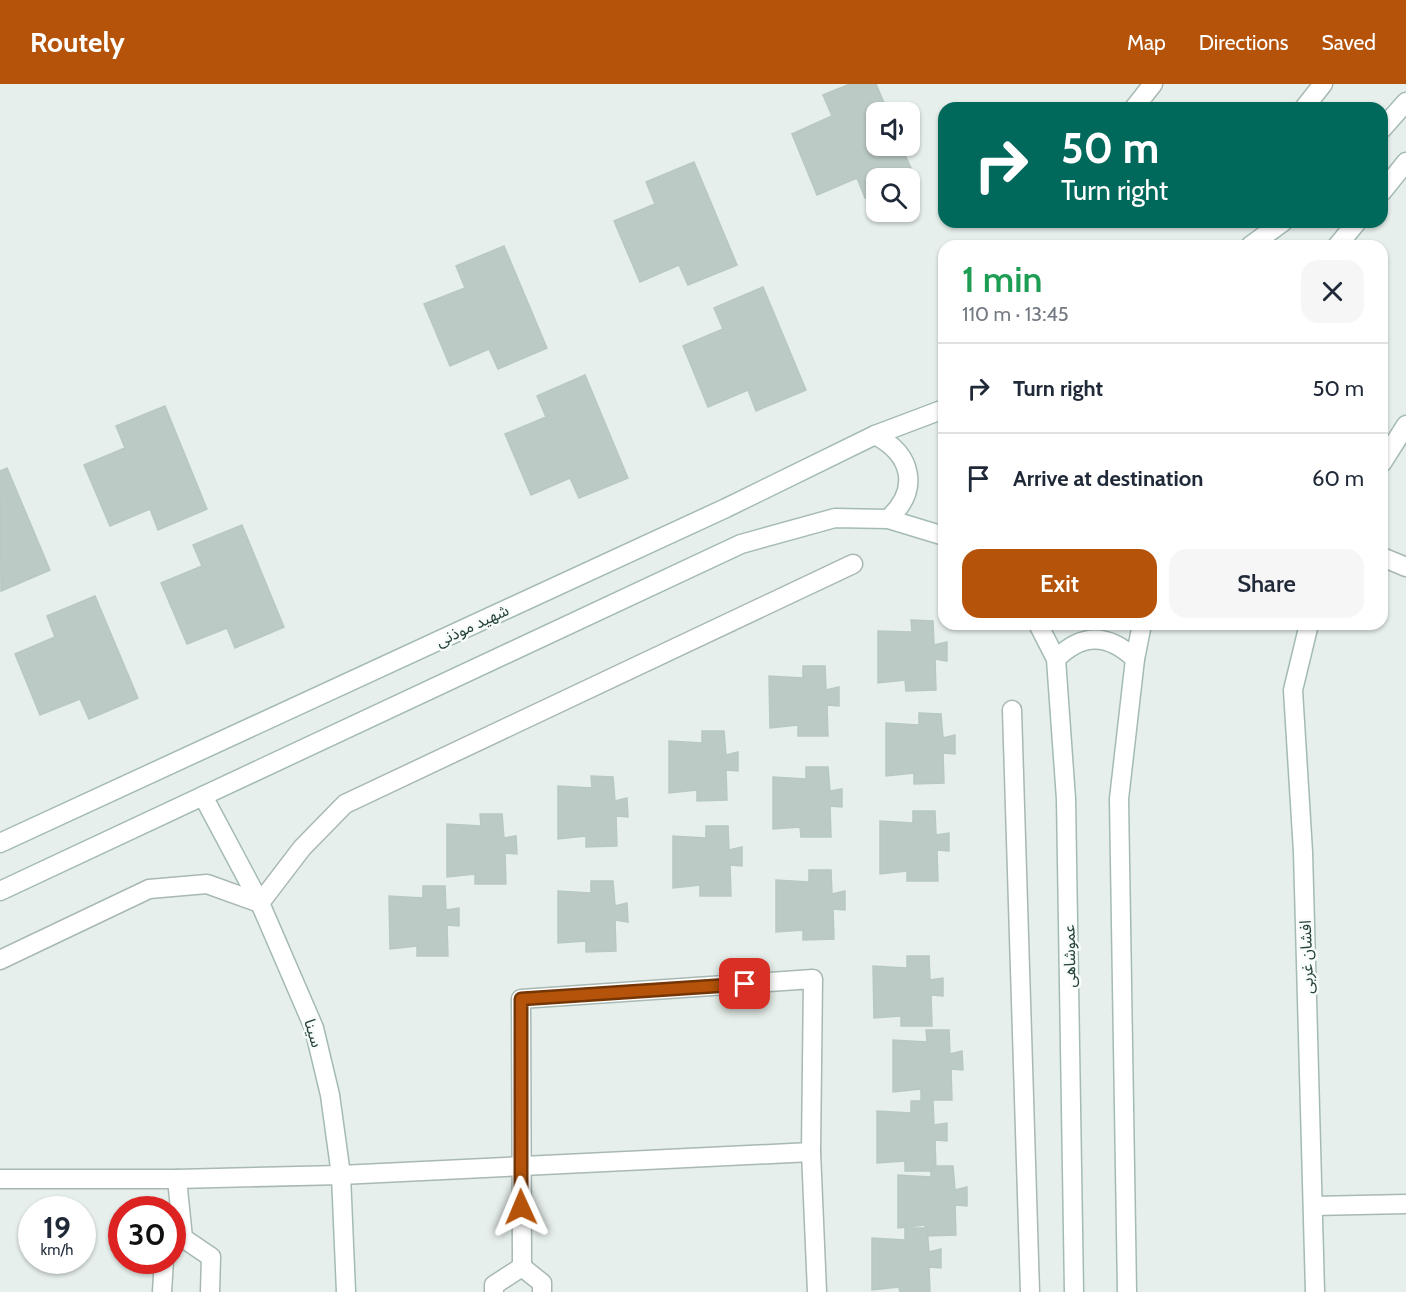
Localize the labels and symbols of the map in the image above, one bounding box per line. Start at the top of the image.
street label: شهید موذنی [433,600,512,651]
street label: افشان غربی [1296,920,1317,994]
street label: عموشاهی [1059,924,1080,988]
pin [719,958,770,1009]
street label: سینا [300,1017,327,1050]
position arrow [489,1175,553,1239]
speed limit sign: 30 [108,1196,186,1274]

